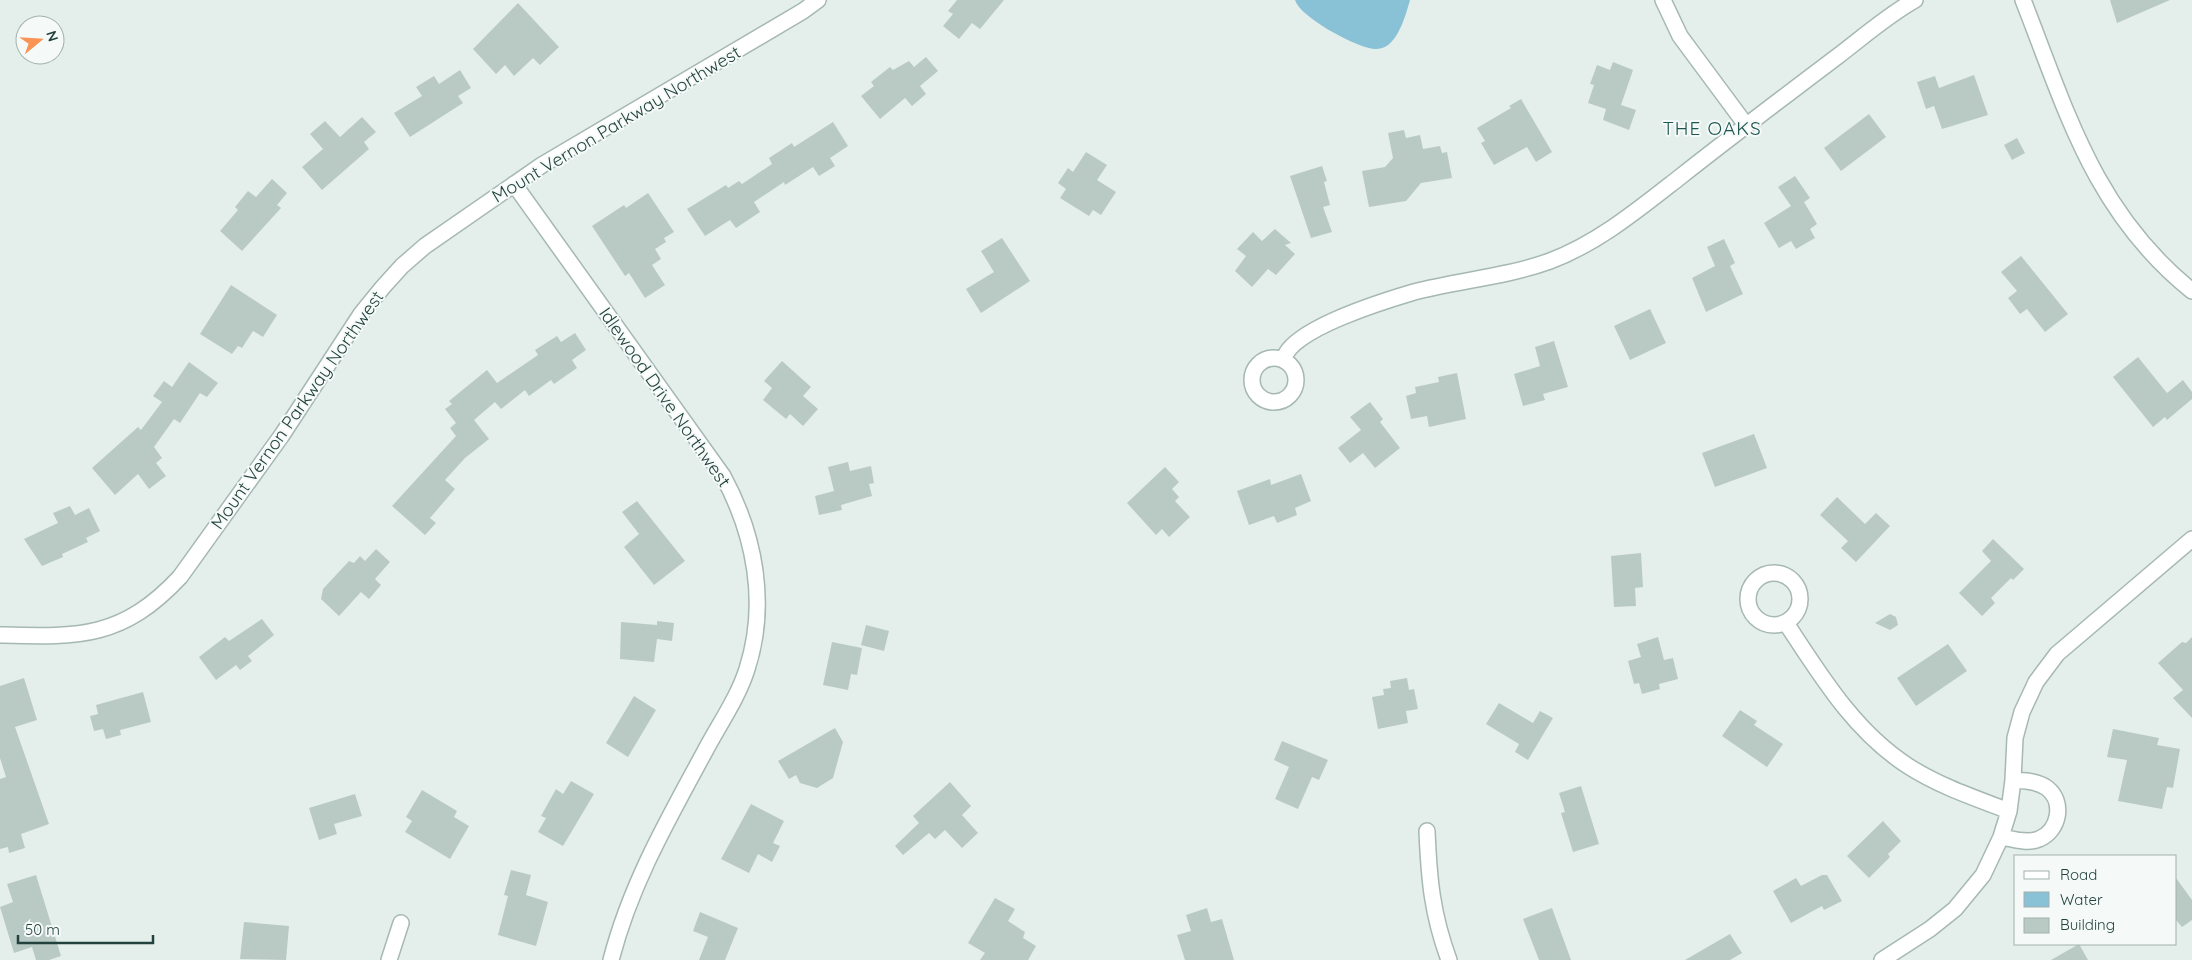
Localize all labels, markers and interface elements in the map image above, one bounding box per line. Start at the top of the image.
north arrow [15,15,65,65]
text: N [42,28,63,44]
street label: Mount Vernon Parkway Northwest [488,41,744,207]
district label: THE OAKS [1662,116,1762,140]
street label: Mount Vernon Parkway Northwest [206,286,388,534]
street label: Idlewood Drive Northwest [594,303,736,491]
legend [2014,855,2177,945]
text: Road [2060,865,2097,884]
text: Water [2060,890,2103,909]
scale bar [18,912,152,944]
text: Building [2060,915,2115,934]
text: 50 m [25,920,60,939]

